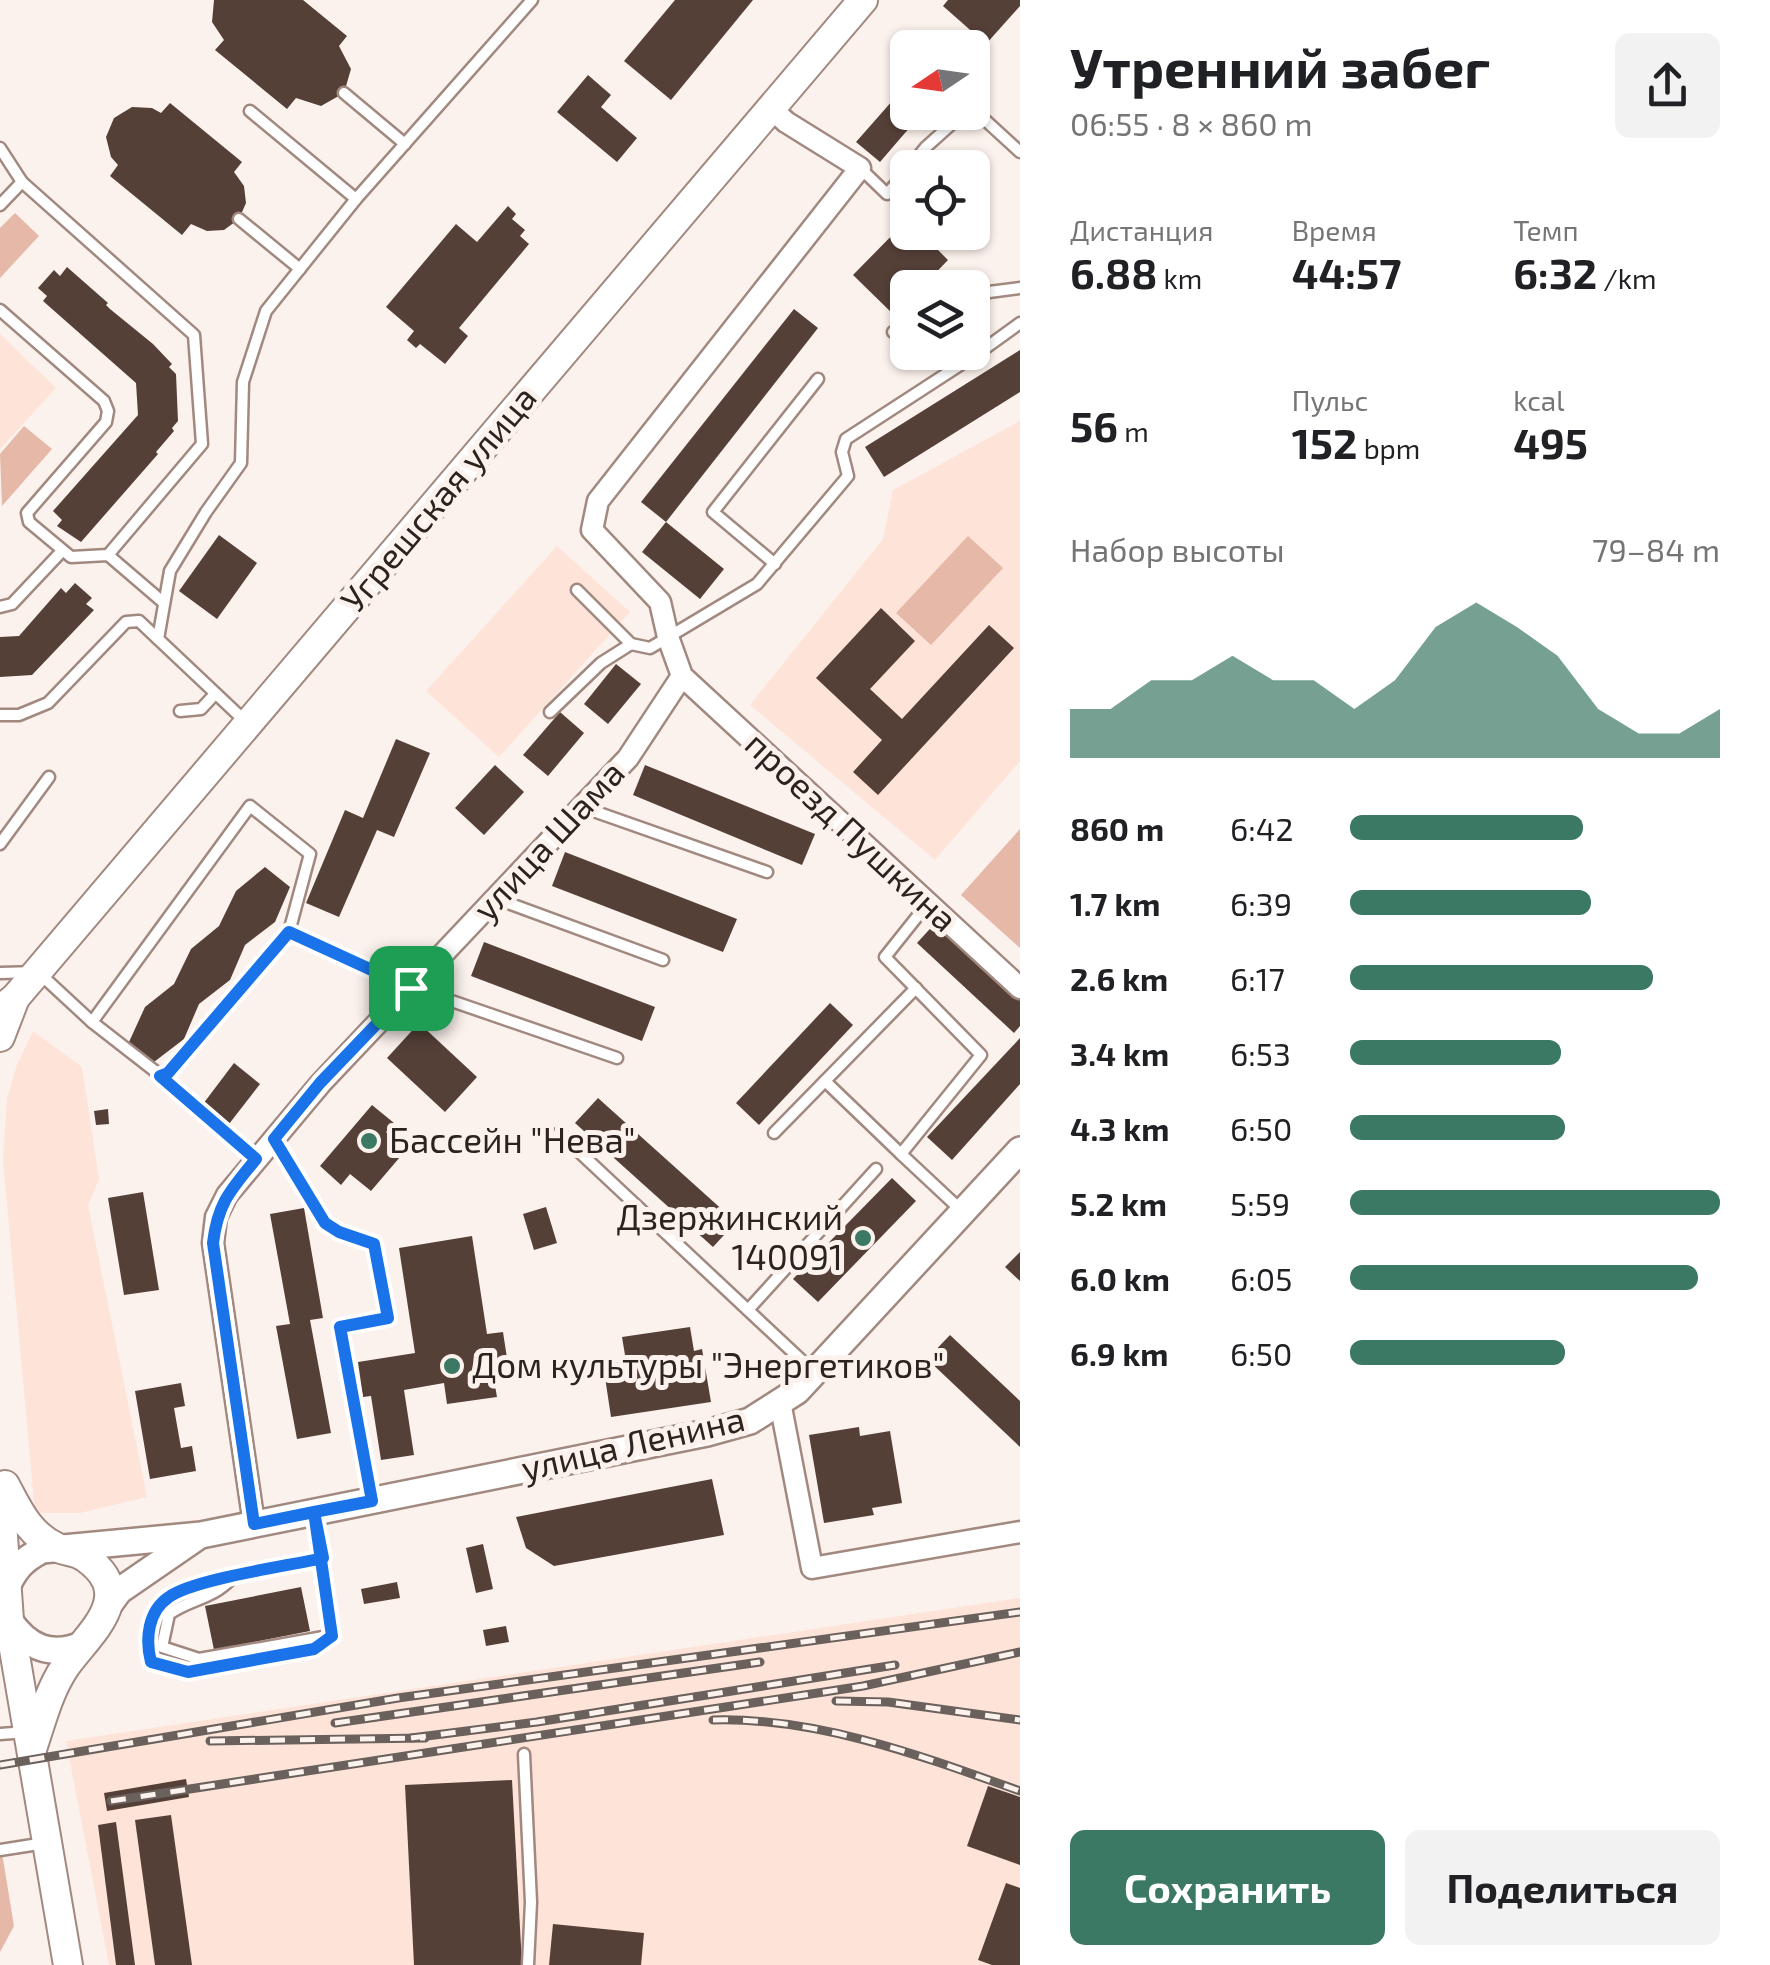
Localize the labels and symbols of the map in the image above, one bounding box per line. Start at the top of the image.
north arrow [890,30,990,130]
street label: Угрешская улица [331,376,545,620]
street label: проезд Пушкина [737,722,967,940]
street label: улица Шама [463,751,633,929]
pin [369,946,454,1031]
place label: Бассейн "Нева" [389,1118,636,1160]
marker: Бассейн "Нева" [358,1130,380,1152]
place label: Дзержинский 140091 [617,1195,843,1277]
marker: Дзержинский 140091 [852,1227,874,1249]
place label: Дом культуры "Энергетиков" [472,1343,945,1386]
marker: Дом культуры "Энергетиков" [441,1355,463,1377]
street label: улица Ленина [517,1396,749,1489]

